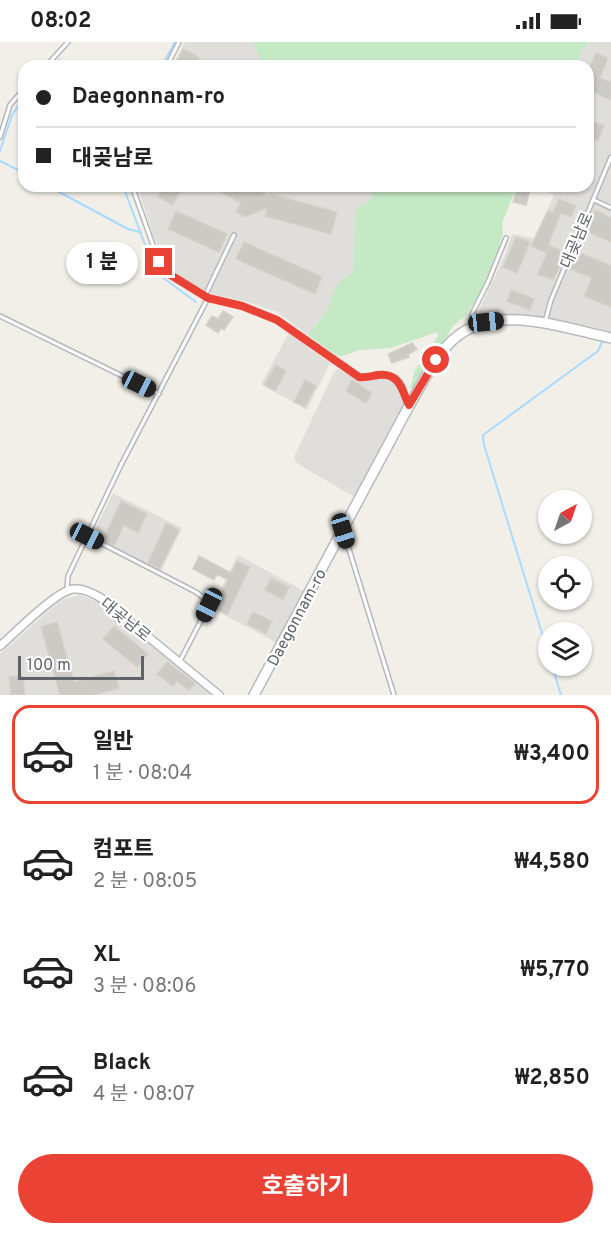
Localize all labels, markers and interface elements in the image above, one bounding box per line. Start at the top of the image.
text: 08:02 [30,8,92,35]
text: Daegonnam-ro [72,84,225,111]
text: 대곶남로 [72,146,153,173]
street label: 대곶남로 [557,210,599,272]
callout: 1 분 [66,241,138,283]
route end [145,248,172,275]
text: 1 분 [86,250,118,276]
car [467,311,505,333]
route start [422,346,449,373]
car [119,368,159,400]
north arrow [538,490,592,544]
map controls [538,490,592,676]
car [329,511,357,551]
car [67,520,107,552]
button: locate [538,556,592,610]
street label: Daegonnam-ro [264,566,332,670]
car [193,585,225,625]
street label: 대곶남로 [96,594,154,647]
button: layers [538,622,592,676]
scale bar [18,653,144,680]
text: 100 m [27,656,71,676]
icon: car [21,728,75,782]
text: 일반 [93,729,133,756]
text: ₩3,400 [514,741,590,768]
text: 1 분 · 08:04 [93,761,192,787]
icon: car [21,836,75,890]
text: 컴포트 [93,837,154,864]
text: ₩4,580 [515,849,590,876]
text: 2 분 · 08:05 [93,869,197,895]
text: XL [93,942,120,969]
icon: car [21,944,75,998]
text: ₩5,770 [520,957,590,984]
text: 3 분 · 08:06 [93,974,196,1000]
text: Black [93,1050,151,1077]
icon: car [21,1052,75,1106]
text: ₩2,850 [515,1065,590,1092]
text: 4 분 · 08:07 [93,1082,195,1108]
button: 호출하기 [18,1154,593,1223]

